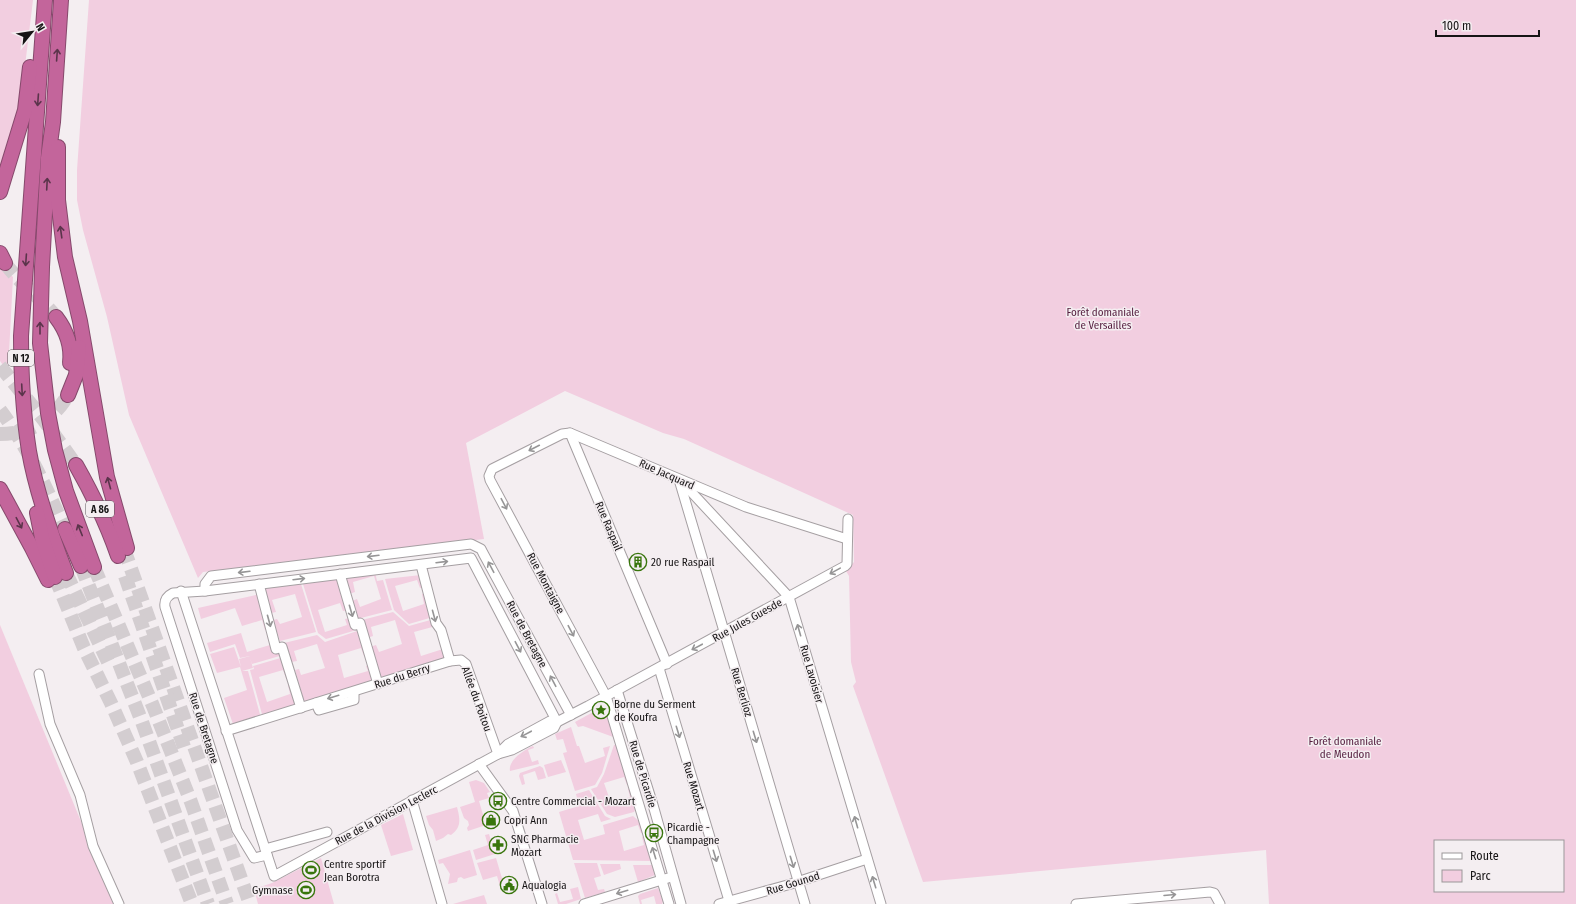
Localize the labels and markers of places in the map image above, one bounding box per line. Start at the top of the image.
building icon: 20 rue Raspail [628,552,648,572]
place label: 20 rue Raspail [651,556,715,569]
place label: Borne du Serment de Koufra [614,698,696,724]
place icon: Borne du Serment de Koufra [591,700,611,720]
bus stop icon: Centre Commercial - Mozart [488,791,508,811]
place label: Centre Commercial - Mozart [511,795,636,808]
shop icon: Copri Ann [481,810,501,830]
place label: Copri Ann [504,814,548,827]
place label: Picardie - Champagne [667,821,720,847]
bus stop icon: Picardie - Champagne [644,823,664,843]
place label: SNC Pharmacie Mozart [511,833,579,859]
pharmacy icon: SNC Pharmacie Mozart [488,835,508,855]
place label: Centre sportif Jean Borotra [324,858,386,884]
sports icon: Centre sportif Jean Borotra [301,860,321,880]
public building icon: Aqualogia [499,875,519,895]
place label: Aqualogia [522,879,567,892]
sports icon: Gymnase [296,880,316,900]
place label: Gymnase [252,884,293,897]

